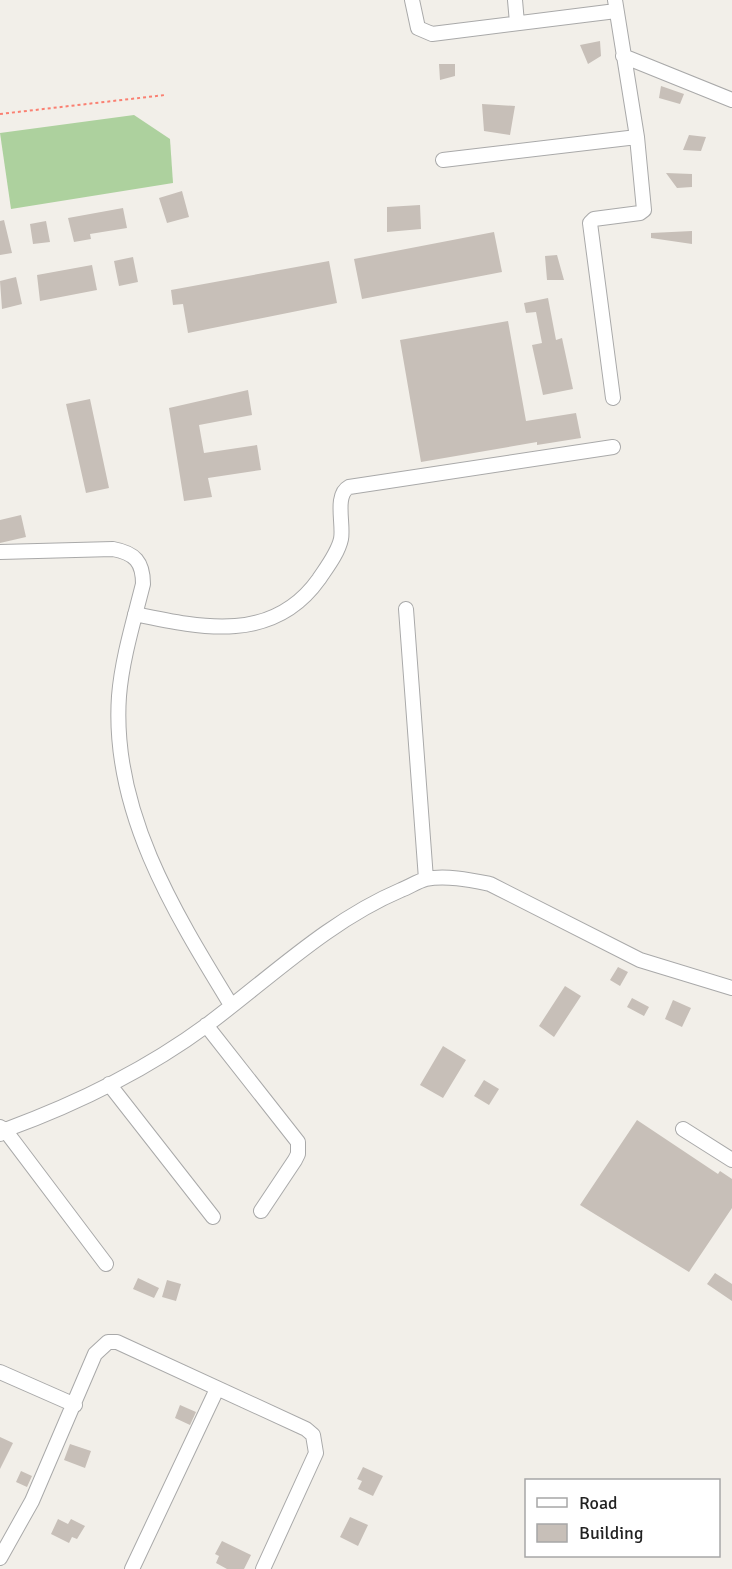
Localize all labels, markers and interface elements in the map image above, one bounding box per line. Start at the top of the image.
legend [525,1479,720,1557]
text: Road [579,1492,618,1514]
text: Building [579,1522,643,1544]

